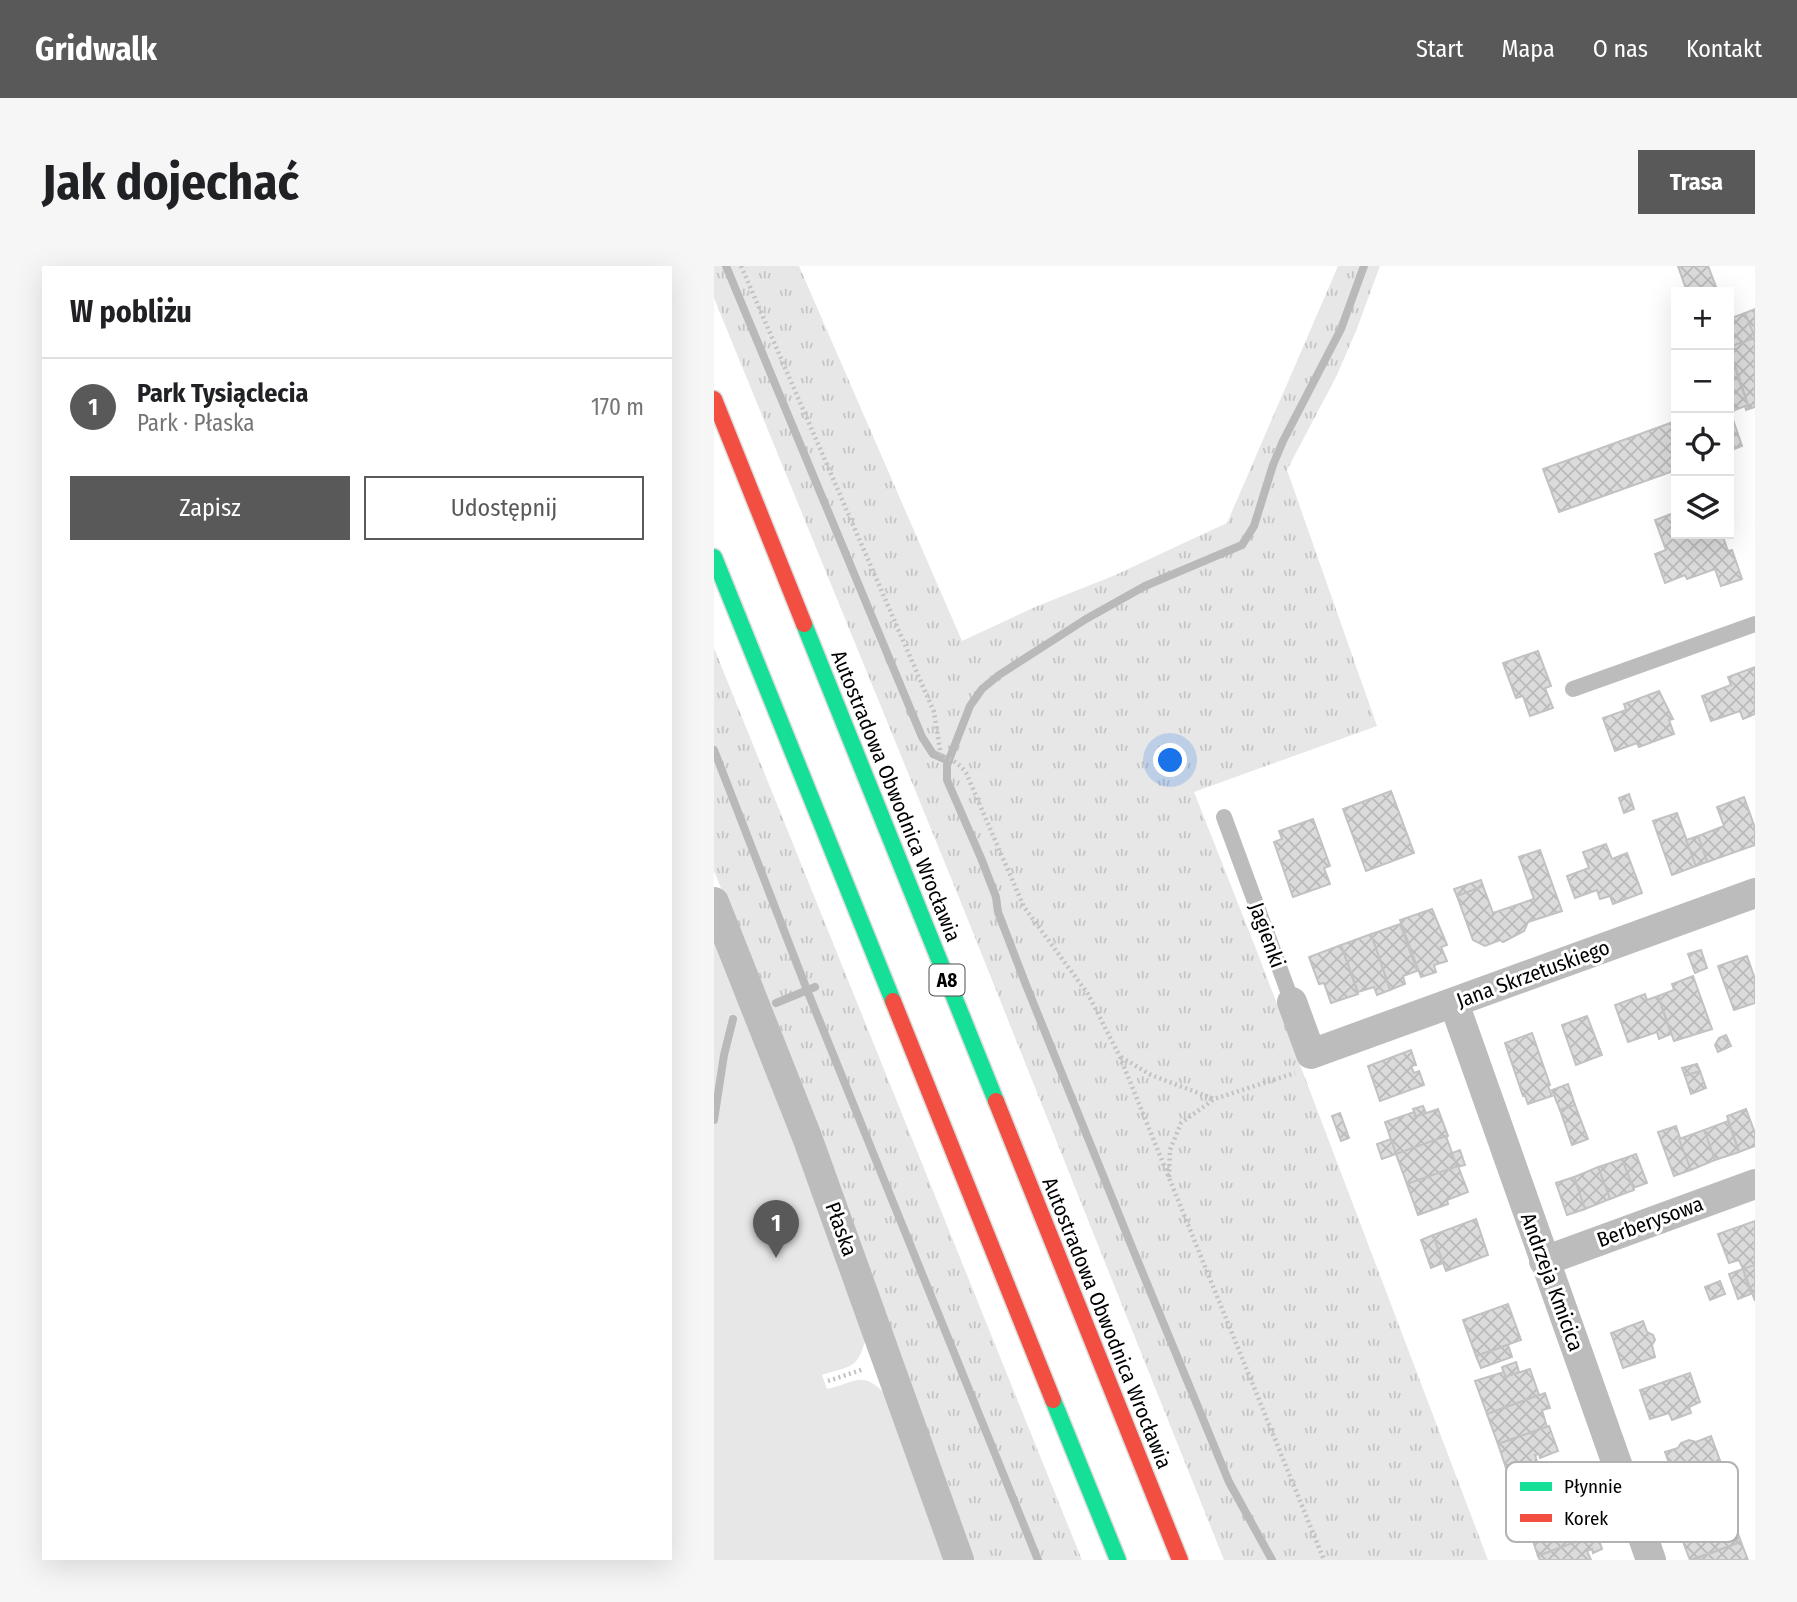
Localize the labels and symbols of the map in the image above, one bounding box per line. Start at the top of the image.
street label: Autostradowa Obwodnica Wrocławia [826,647,966,945]
your location [1153,743,1187,777]
street label: Jagienki [1243,899,1291,971]
street label: Jana Skrzetuskiego [1453,934,1613,1014]
road number: A8 [930,964,964,996]
street label: Autostradowa Obwodnica Wrocławia [1037,1174,1177,1472]
street label: Berberysowa [1593,1191,1707,1253]
street label: Płaska [819,1198,863,1260]
pin: 1 [753,1200,799,1258]
street label: Andrzeja Kmicica [1515,1209,1589,1355]
legend [1506,1462,1738,1542]
text: Płynnie [1564,1475,1622,1498]
text: Korek [1564,1507,1608,1530]

